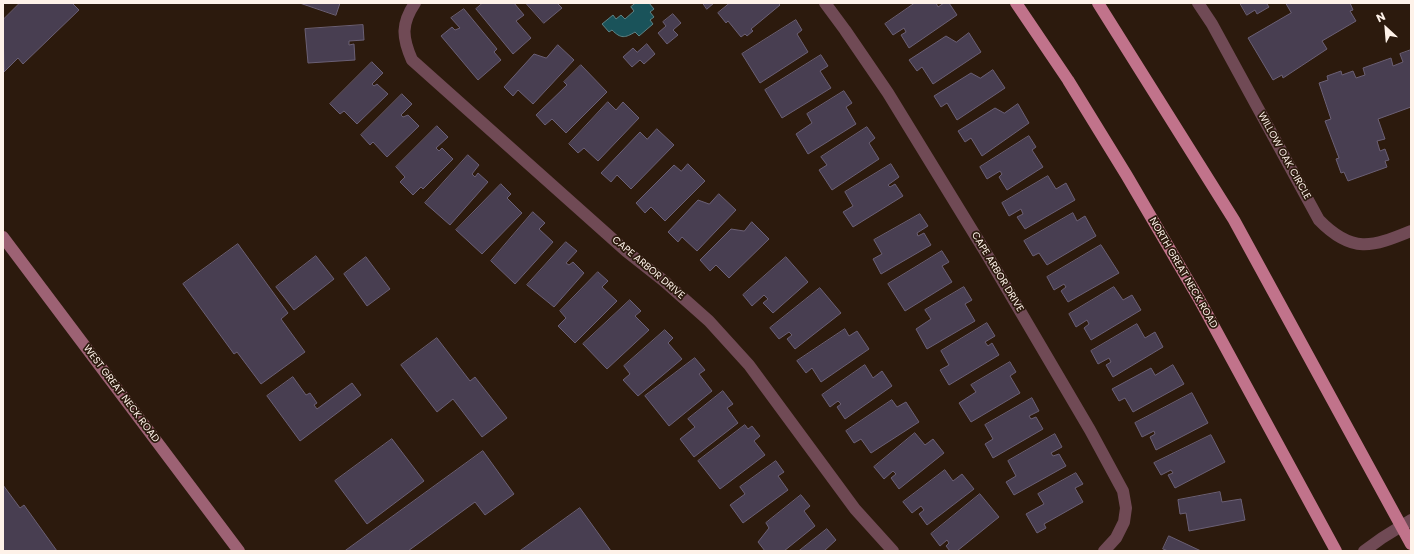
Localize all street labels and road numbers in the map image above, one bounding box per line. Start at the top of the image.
street label: WILLOW OAK CIRCLE [1255,110,1313,202]
street label: NORTH GREAT NECK ROAD [1146,215,1220,331]
street label: CAPE ARBOR DRIVE [968,230,1026,314]
street label: CAPE ARBOR DRIVE [609,234,687,302]
street label: WEST GREAT NECK ROAD [80,343,162,445]

